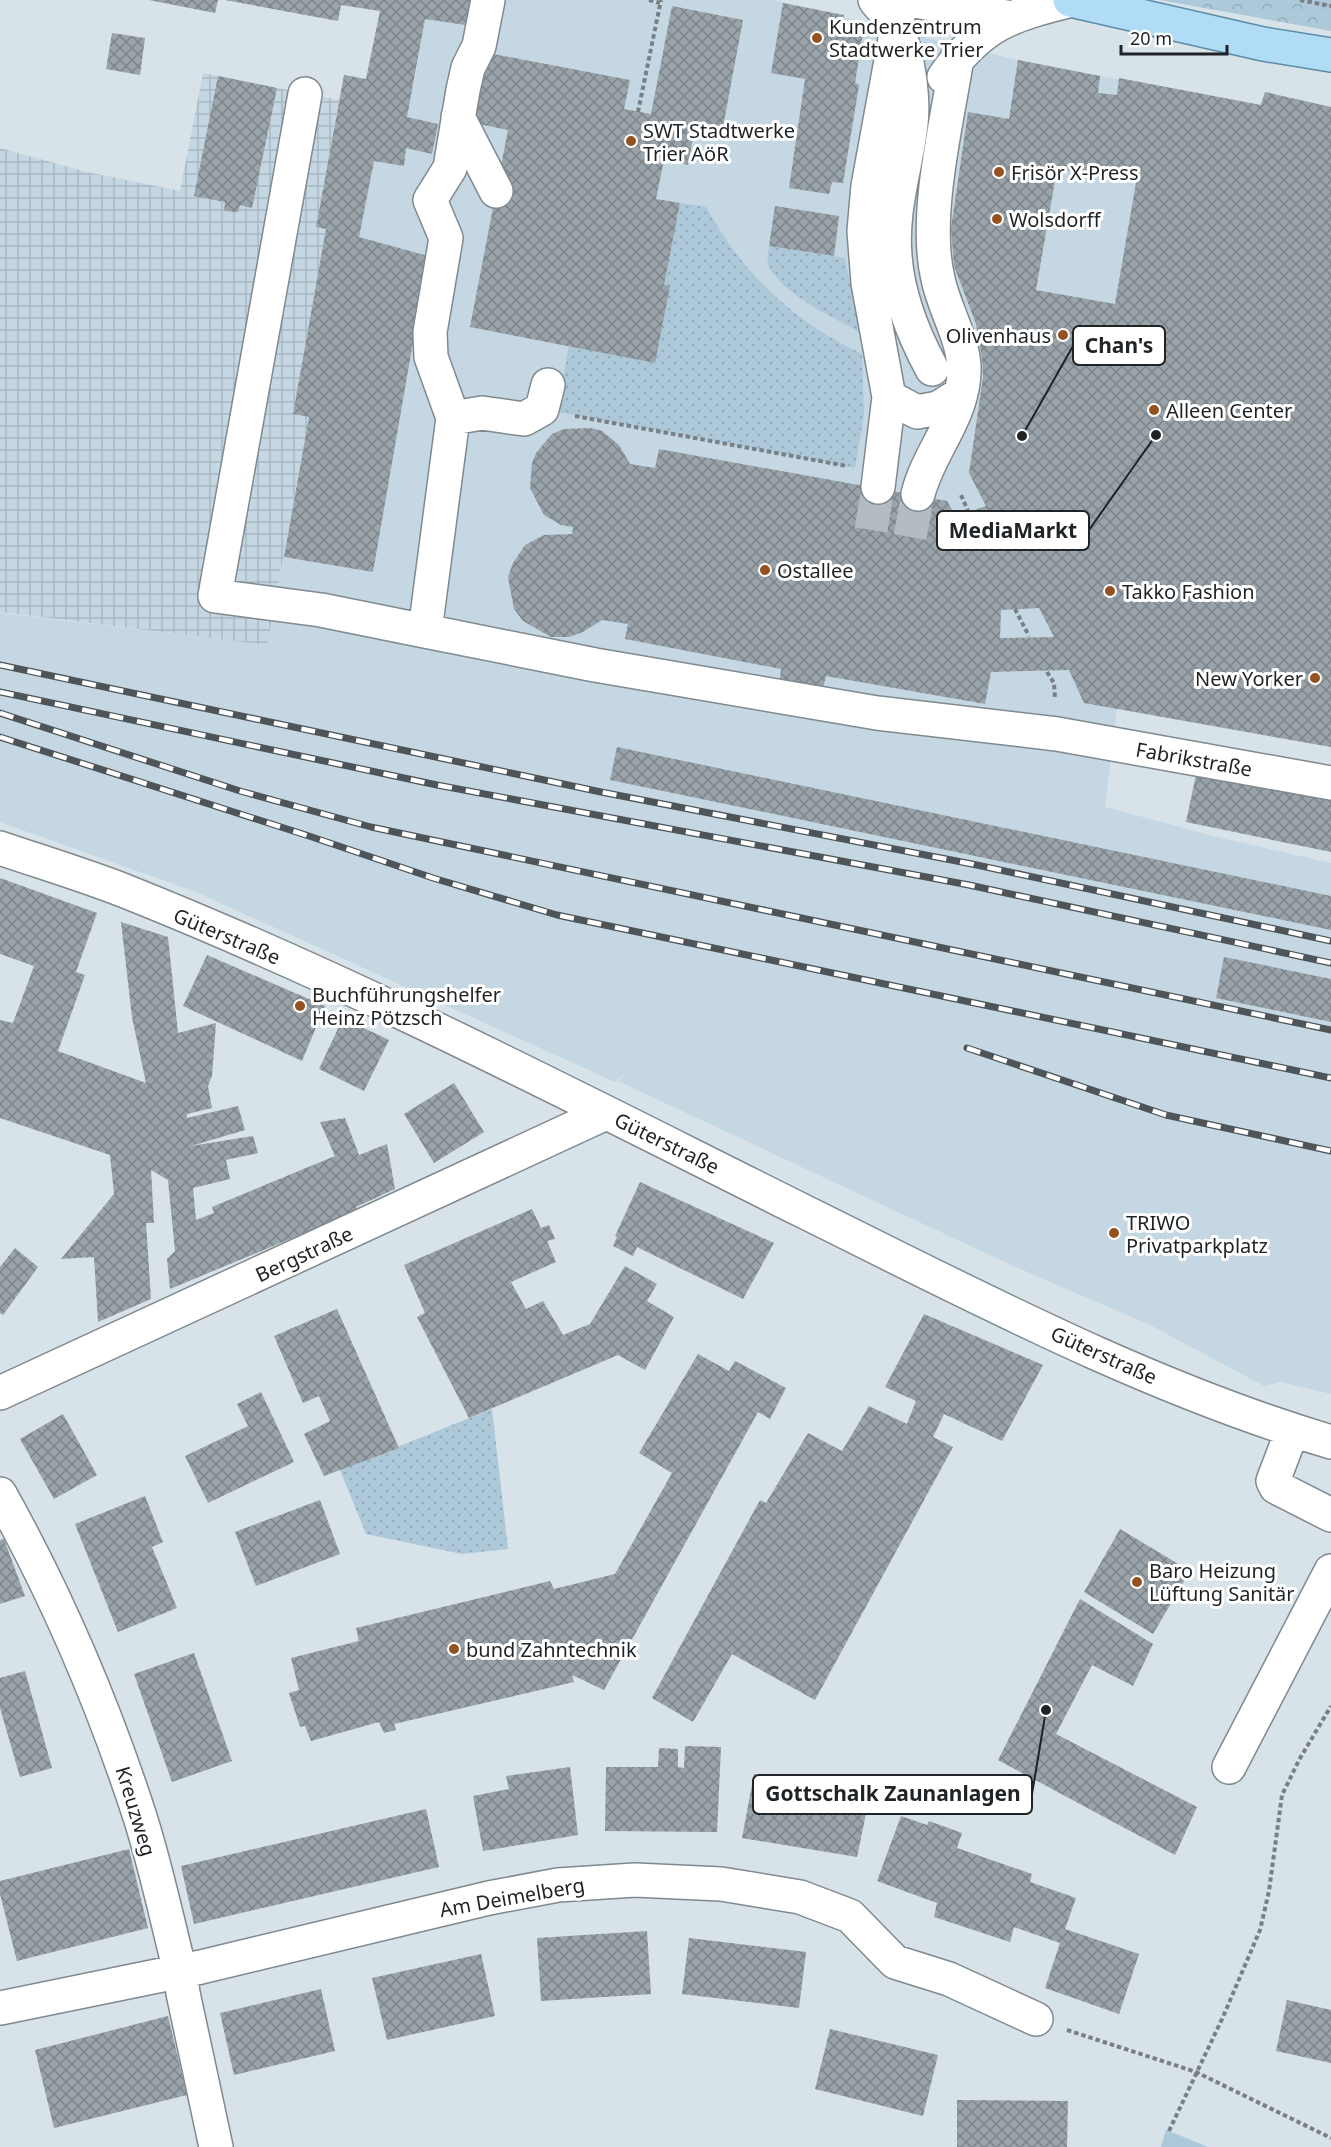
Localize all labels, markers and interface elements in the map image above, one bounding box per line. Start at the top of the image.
place label: Kundenzentrum Stadtwerke Trier [829,13,983,63]
scale bar [1121,18,1228,56]
text: 20 m [1130,26,1172,50]
marker: Kundenzentrum Stadtwerke Trier [810,31,824,45]
place label: SWT Stadtwerke Trier AöR [643,117,795,167]
marker: SWT Stadtwerke Trier AöR [624,134,638,148]
place label: Frisör X-Press [1011,159,1139,186]
marker: Frisör X-Press [992,165,1006,179]
place label: Wolsdorff [1009,206,1102,233]
marker: Wolsdorff [990,212,1004,226]
place label: Olivenhaus [946,322,1051,349]
callout: Chan's [1073,326,1165,365]
marker: Olivenhaus [1056,328,1070,342]
text: Chan's [1085,331,1153,359]
place label: Alleen Center [1166,397,1292,424]
marker: Alleen Center [1147,403,1161,417]
callout: MediaMarkt [937,511,1089,550]
text: MediaMarkt [949,516,1077,544]
place label: Ostallee [777,557,854,584]
marker: Ostallee [758,563,772,577]
place label: Takko Fashion [1122,578,1255,605]
marker: Takko Fashion [1103,584,1117,598]
place label: New Yorker [1195,665,1303,692]
marker: New Yorker [1308,671,1322,685]
street label: Fabrikstraße [1134,735,1254,783]
street label: Güterstraße [170,901,284,971]
place label: Buchführungshelfer Heinz Pötzsch [312,981,501,1031]
marker: Buchführungshelfer Heinz Pötzsch [293,999,307,1013]
street label: Güterstraße [610,1106,724,1180]
place label: TRIWO Privatparkplatz [1126,1209,1268,1259]
street label: Bergstraße [251,1220,357,1288]
marker: TRIWO Privatparkplatz [1107,1226,1121,1240]
street label: Güterstraße [1047,1320,1161,1390]
place label: Baro Heizung Lüftung Sanitär [1149,1557,1295,1607]
marker: Baro Heizung Lüftung Sanitär [1130,1575,1144,1589]
place label: bund Zahntechnik [466,1636,637,1663]
marker: bund Zahntechnik [447,1642,461,1656]
street label: Kreuzweg [110,1763,162,1859]
callout: Gottschalk Zaunanlagen [753,1775,1032,1814]
text: Gottschalk Zaunanlagen [765,1779,1021,1807]
street label: Am Deimelberg [437,1871,587,1923]

